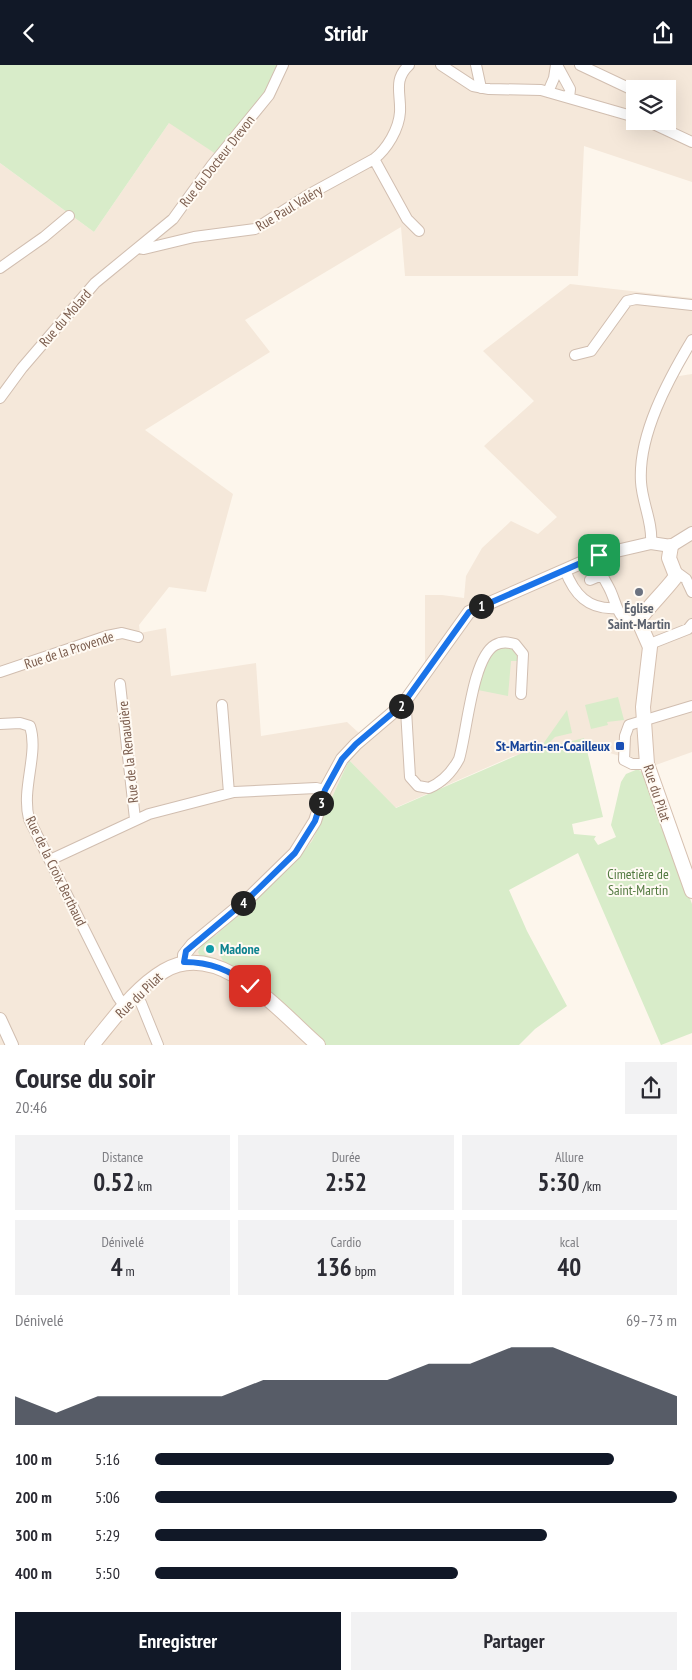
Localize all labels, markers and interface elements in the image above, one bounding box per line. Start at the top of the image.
icon: back [15,19,43,47]
text: Stridr [324,19,368,47]
icon: share [649,19,677,47]
map controls [626,80,676,130]
button: layers [626,80,676,130]
street label: Rue du Docteur Drevon [175,111,259,211]
street label: Rue Paul Valéry [252,181,326,235]
street label: Rue du Molard [35,286,95,350]
pin [578,534,620,576]
icon: arrive [585,541,613,569]
marker: Église Saint-Martin [633,586,645,598]
pin: 1 [468,593,494,619]
text: 1 [478,597,485,615]
place label: Église Saint-Martin [608,599,670,633]
street label: Rue de la Provende [22,627,116,673]
pin: 2 [388,693,414,719]
text: 2 [398,697,405,715]
street label: Rue de la Renaudière [114,700,142,804]
place label: St-Martin-en-Coailleux [496,737,611,755]
marker: St-Martin-en-Coailleux [614,740,626,752]
street label: Rue du Pilat [639,762,675,824]
pin: 3 [308,791,334,815]
text: 3 [318,794,325,812]
street label: Rue de la Croix Berthaud [22,813,90,929]
park label: Cimetière de Saint-Martin [607,865,669,899]
pin: 4 [230,891,256,915]
text: 4 [240,894,247,912]
place label: Madone [220,940,260,958]
marker: Madone [204,943,216,955]
pin [229,965,271,1007]
street label: Rue du Pilat [112,968,166,1022]
icon: check [236,972,264,1000]
text: Course du soir [15,1059,155,1096]
button: share [625,1062,677,1114]
text: 20:46 [15,1097,47,1117]
text: Distance [102,1148,143,1166]
text: Durée [332,1148,360,1166]
text: Allure [555,1148,584,1166]
text: 0.52 [93,1166,134,1198]
text: 2:52 [325,1166,367,1198]
text: 5:30 [537,1166,580,1198]
text: km [134,1177,152,1195]
text: /km [580,1177,601,1195]
text: Dénivelé [101,1233,144,1251]
text: Cardio [331,1233,361,1251]
text: kcal [560,1233,579,1251]
text: 4 [111,1251,123,1283]
text: 136 [316,1251,352,1283]
text: 40 [557,1251,581,1283]
text: m [123,1262,135,1280]
text: bpm [352,1262,376,1280]
text: Dénivelé [15,1310,64,1330]
text: 69–73 m [626,1310,677,1330]
text: 100 m [15,1449,52,1469]
text: 5:16 [95,1449,120,1469]
text: 200 m [15,1487,52,1507]
text: 5:06 [95,1487,120,1507]
text: 300 m [15,1525,52,1545]
text: 5:29 [95,1525,120,1545]
text: 400 m [15,1563,52,1583]
text: 5:50 [95,1563,120,1583]
button: Enregistrer [15,1612,341,1670]
button: Partager [351,1612,677,1670]

